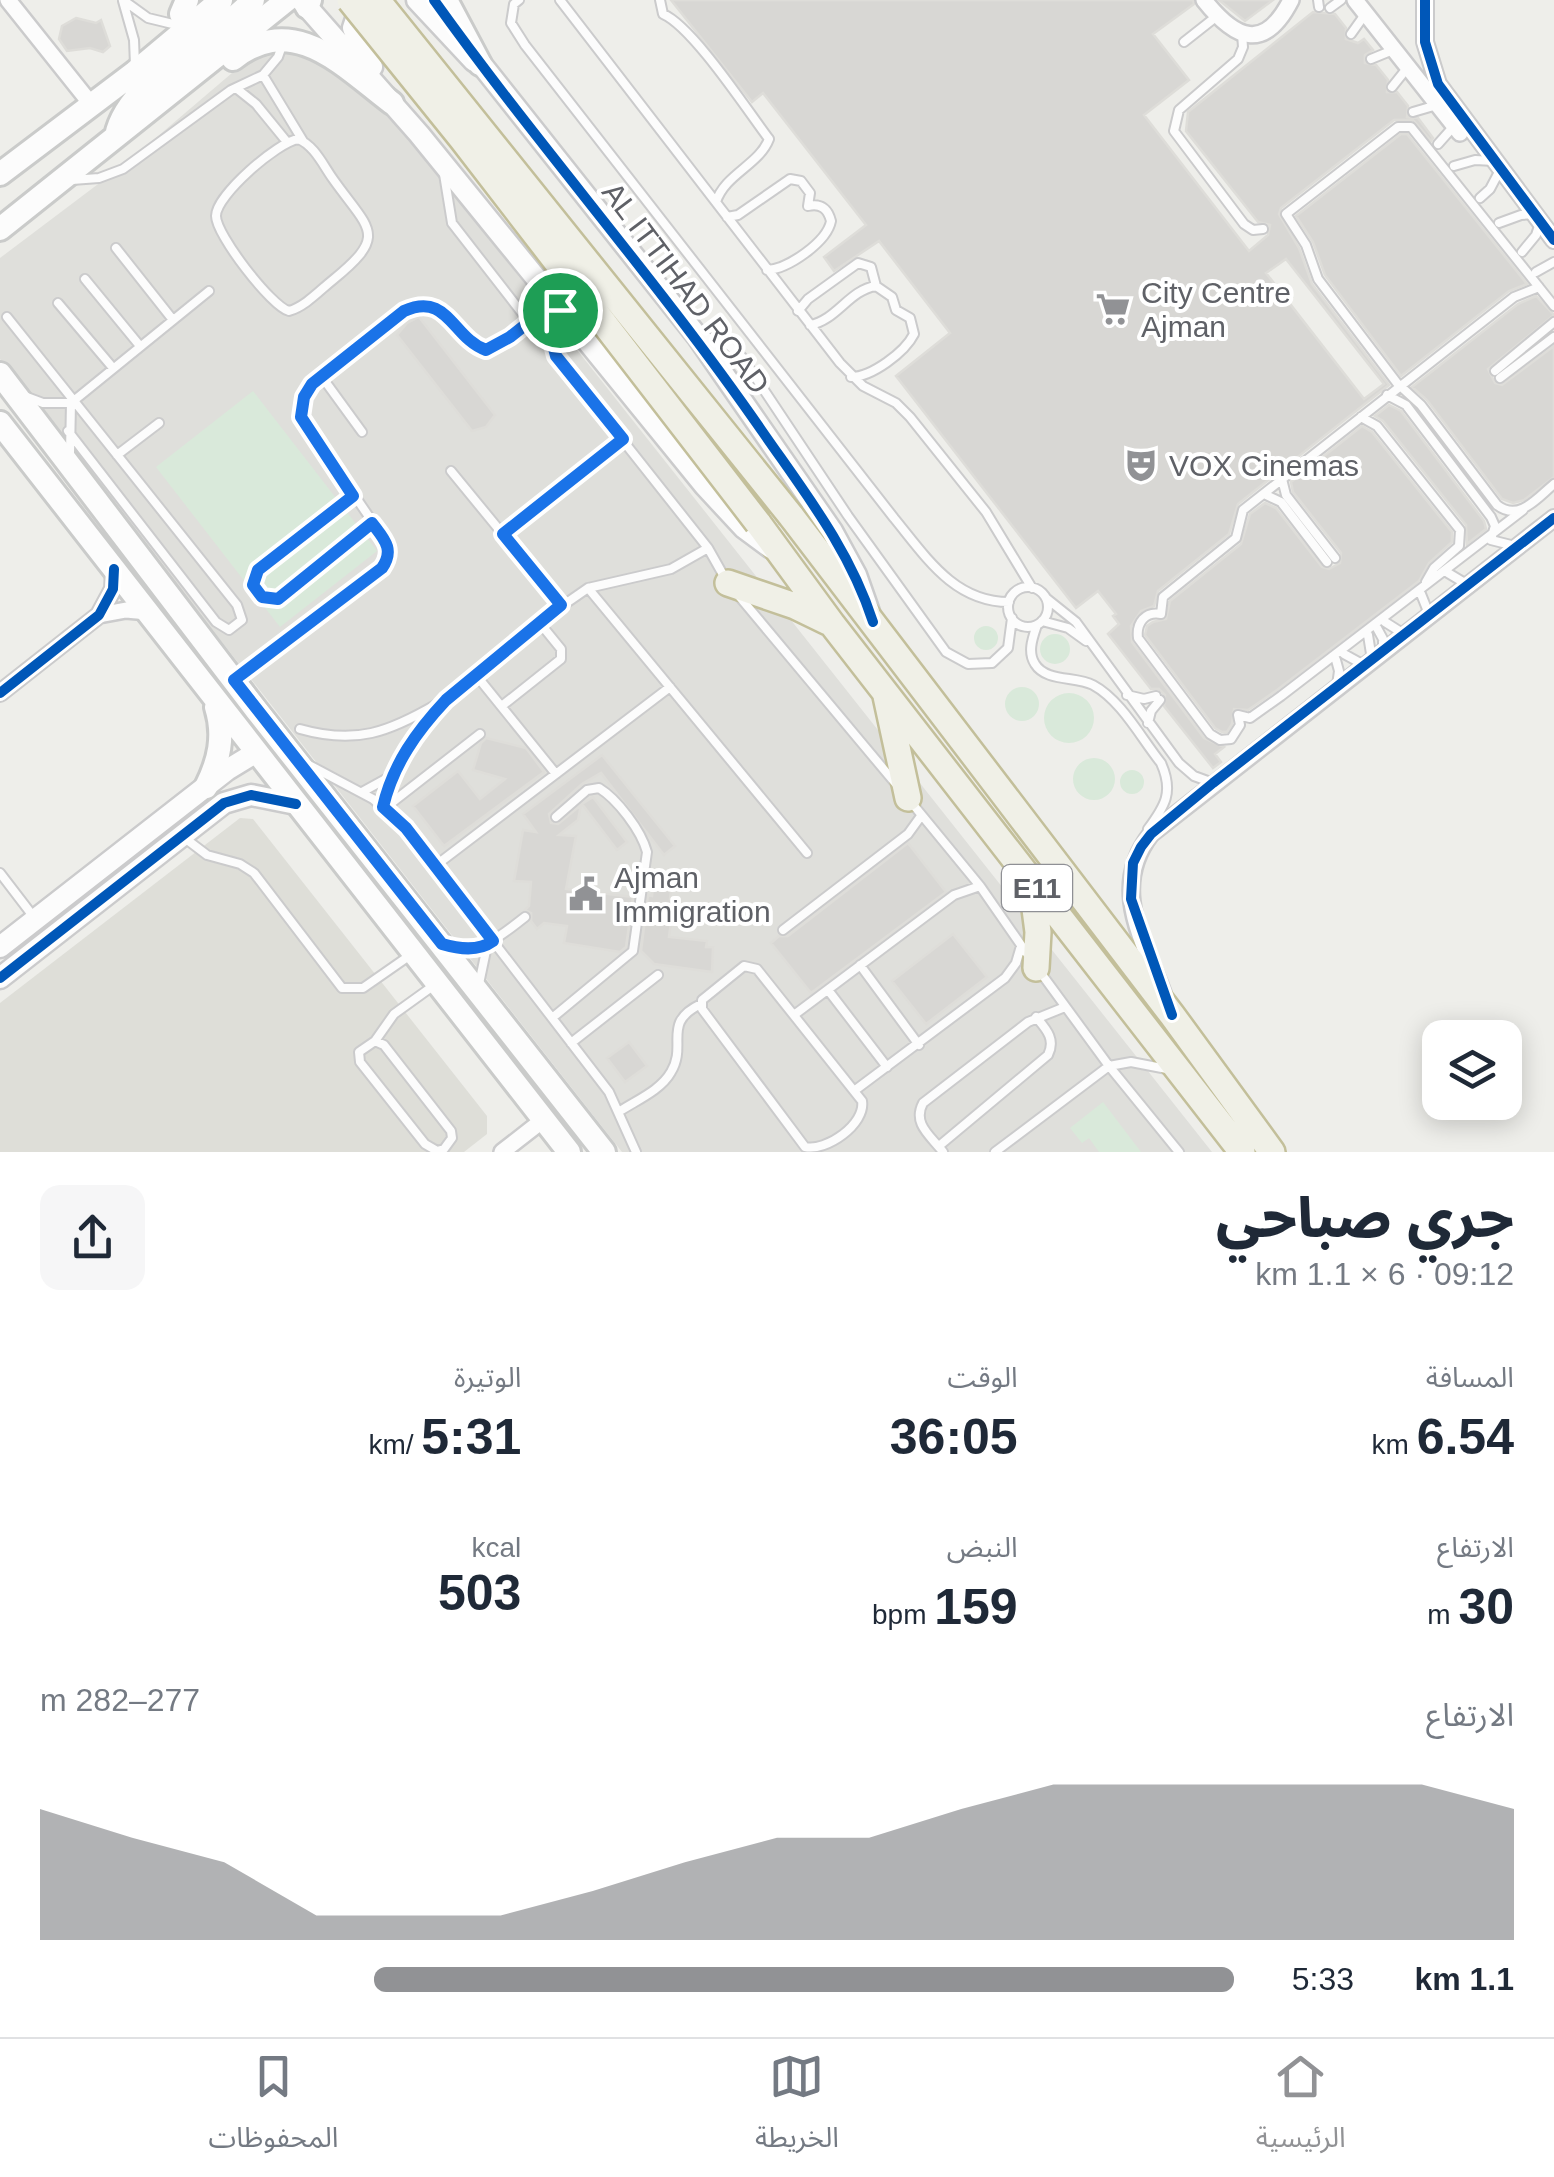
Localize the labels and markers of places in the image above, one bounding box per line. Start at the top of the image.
pin [518,268,603,353]
place label: City Centre Ajman [1141,276,1291,343]
supermarket icon: City Centre Ajman [1094,290,1132,328]
theatre icon: VOX Cinemas [1122,446,1160,484]
place label: VOX Cinemas [1169,449,1359,482]
place label: Ajman Immigration [614,861,771,928]
public building icon: Ajman Immigration [567,875,605,913]

